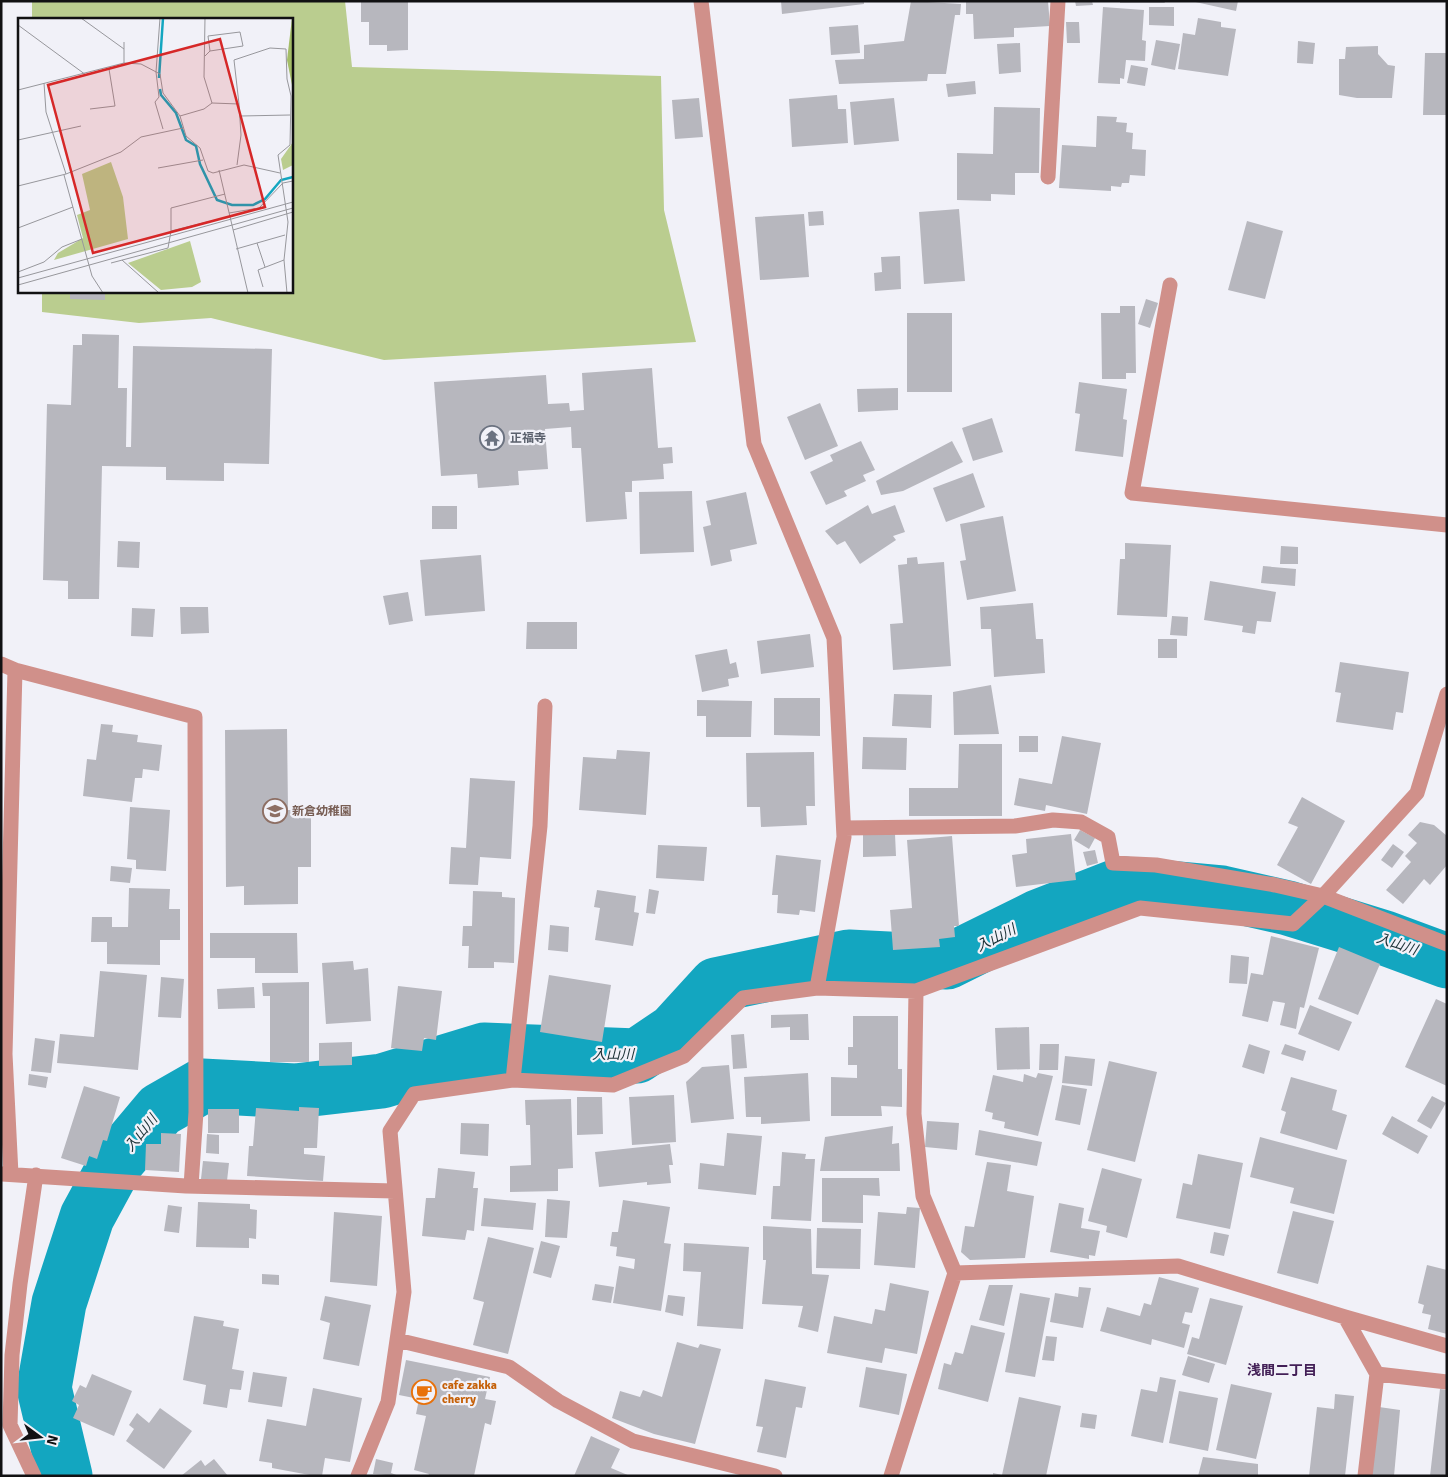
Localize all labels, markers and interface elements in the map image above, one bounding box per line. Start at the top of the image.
inset map [18,18,292,292]
temple icon: 正福寺 [479,425,505,451]
place label: 正福寺 [510,431,546,446]
school or university icon: 新倉幼稚園 [262,798,288,824]
place label: 新倉幼稚園 [292,804,352,819]
water label: 入山川 [973,920,1020,955]
water label: 入山川 [1374,929,1422,959]
water label: 入山川 [592,1046,636,1063]
water label: 入山川 [121,1110,162,1155]
district label: 浅間二丁目 [1247,1362,1317,1379]
place label: cafe zakka cherry [442,1378,497,1407]
cafe icon: cafe zakka cherry [411,1379,437,1405]
north arrow [15,1412,65,1462]
text: N [43,1433,62,1447]

